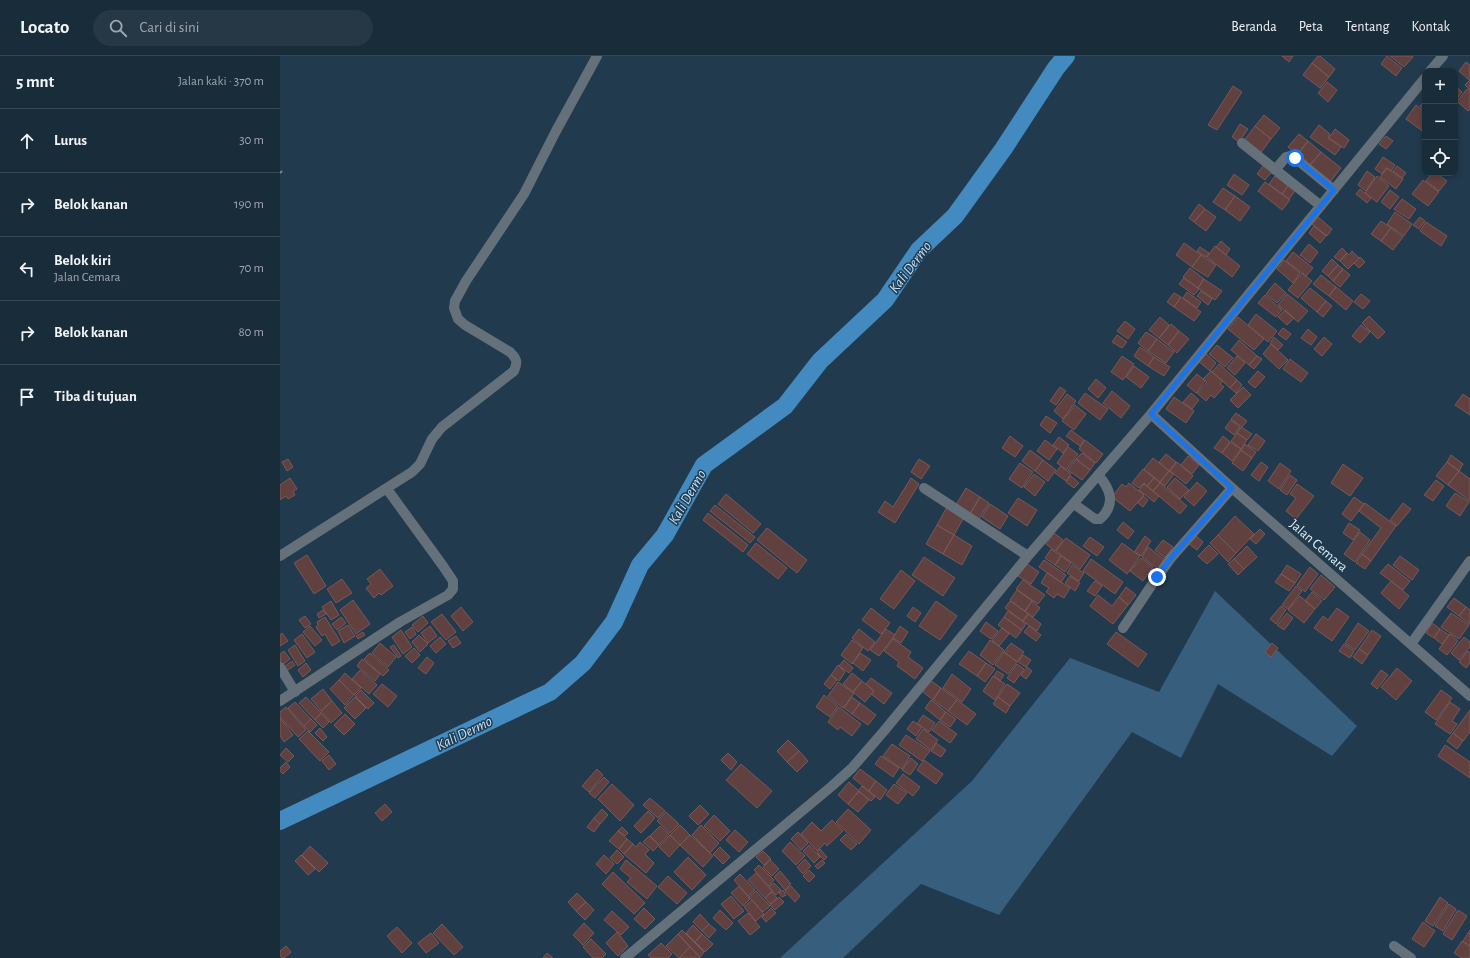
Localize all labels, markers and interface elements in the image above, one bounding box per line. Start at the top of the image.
search box [93,10,373,46]
icon: search [107,17,129,39]
text: Locato [20,18,69,37]
text: Cari di sini [139,20,199,35]
text: Beranda [1231,20,1277,34]
text: Peta [1299,20,1323,34]
text: Tentang [1345,20,1389,34]
text: Kontak [1411,20,1450,34]
map controls [1422,68,1458,176]
button: + [1422,68,1458,104]
text: 5 mnt [16,73,54,90]
text: Jalan kaki · 370 m [178,75,264,88]
button: − [1422,104,1458,140]
icon: ahead [16,130,38,152]
text: Lurus [54,133,87,148]
text: 30 m [239,134,264,147]
button: locate [1422,140,1458,176]
route start [1286,149,1304,167]
icon: right [16,194,38,216]
text: Belok kanan [54,197,128,212]
text: 190 m [234,198,264,211]
water label: Kali Dermo [886,239,934,296]
text: Belok kiri [54,253,111,268]
icon: left [16,258,38,280]
text: 70 m [239,262,264,275]
text: Jalan Cemara [54,271,121,284]
icon: right [16,322,38,344]
text: Belok kanan [54,325,128,340]
text: 80 m [238,326,264,339]
icon: arrive [16,386,38,408]
text: Tiba di tujuan [54,389,137,404]
water label: Kali Dermo [666,468,709,527]
street label: Jalan Cemara [1287,517,1350,575]
route end [1148,568,1166,586]
water label: Kali Dermo [434,714,494,753]

